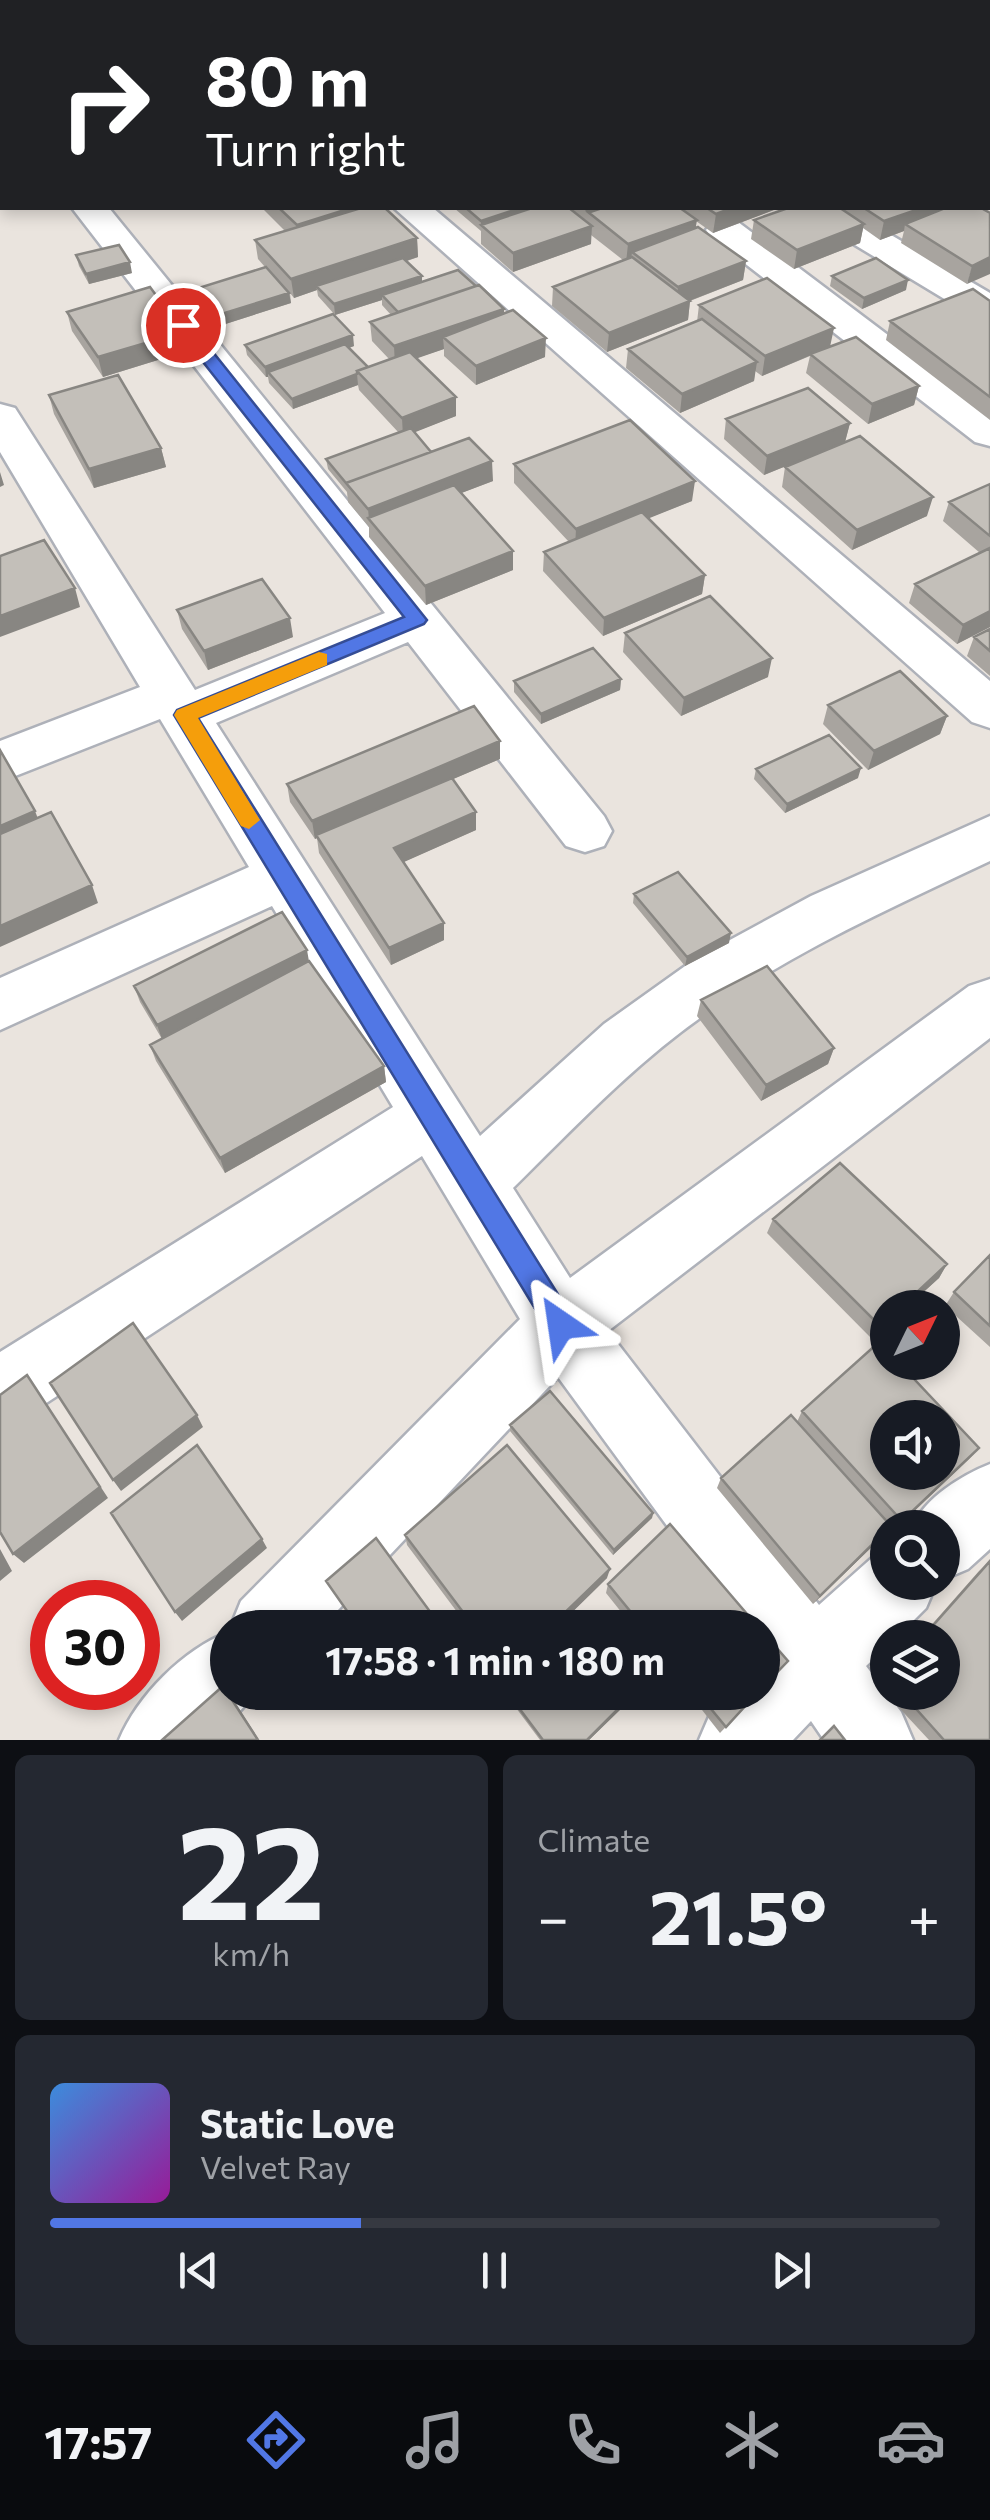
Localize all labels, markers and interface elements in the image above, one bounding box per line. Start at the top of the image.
text: 80 m [205,35,369,120]
icon: right [40,40,170,170]
text: Turn right [205,120,406,175]
pin [141,283,226,368]
icon: arrive [156,298,211,353]
position arrow [509,1273,613,1377]
north arrow [870,1290,960,1380]
map controls [870,1290,960,1710]
button: sound [870,1400,960,1490]
button: search [870,1510,960,1600]
speed limit sign: 30 [30,1580,160,1710]
button: layers [870,1620,960,1710]
text: 17:58 · 1 min · 180 m [325,1636,665,1683]
text: 22 [177,1788,325,1947]
text: Climate [538,1819,650,1859]
text: 21.5° [649,1869,827,1960]
text: − [538,1882,569,1949]
text: + [908,1882,940,1949]
text: km/h [212,1933,290,1973]
text: Static Love [200,2099,395,2146]
text: Velvet Ray [200,2146,351,2186]
icon: previous [171,2243,226,2298]
icon: pause [467,2243,522,2298]
icon: next [764,2243,819,2298]
icon: directions [241,2405,311,2475]
icon: music [400,2405,470,2475]
icon: phone [558,2405,628,2475]
icon: climate [717,2405,787,2475]
icon: car [876,2405,946,2475]
text: 17:57 [44,2413,152,2468]

